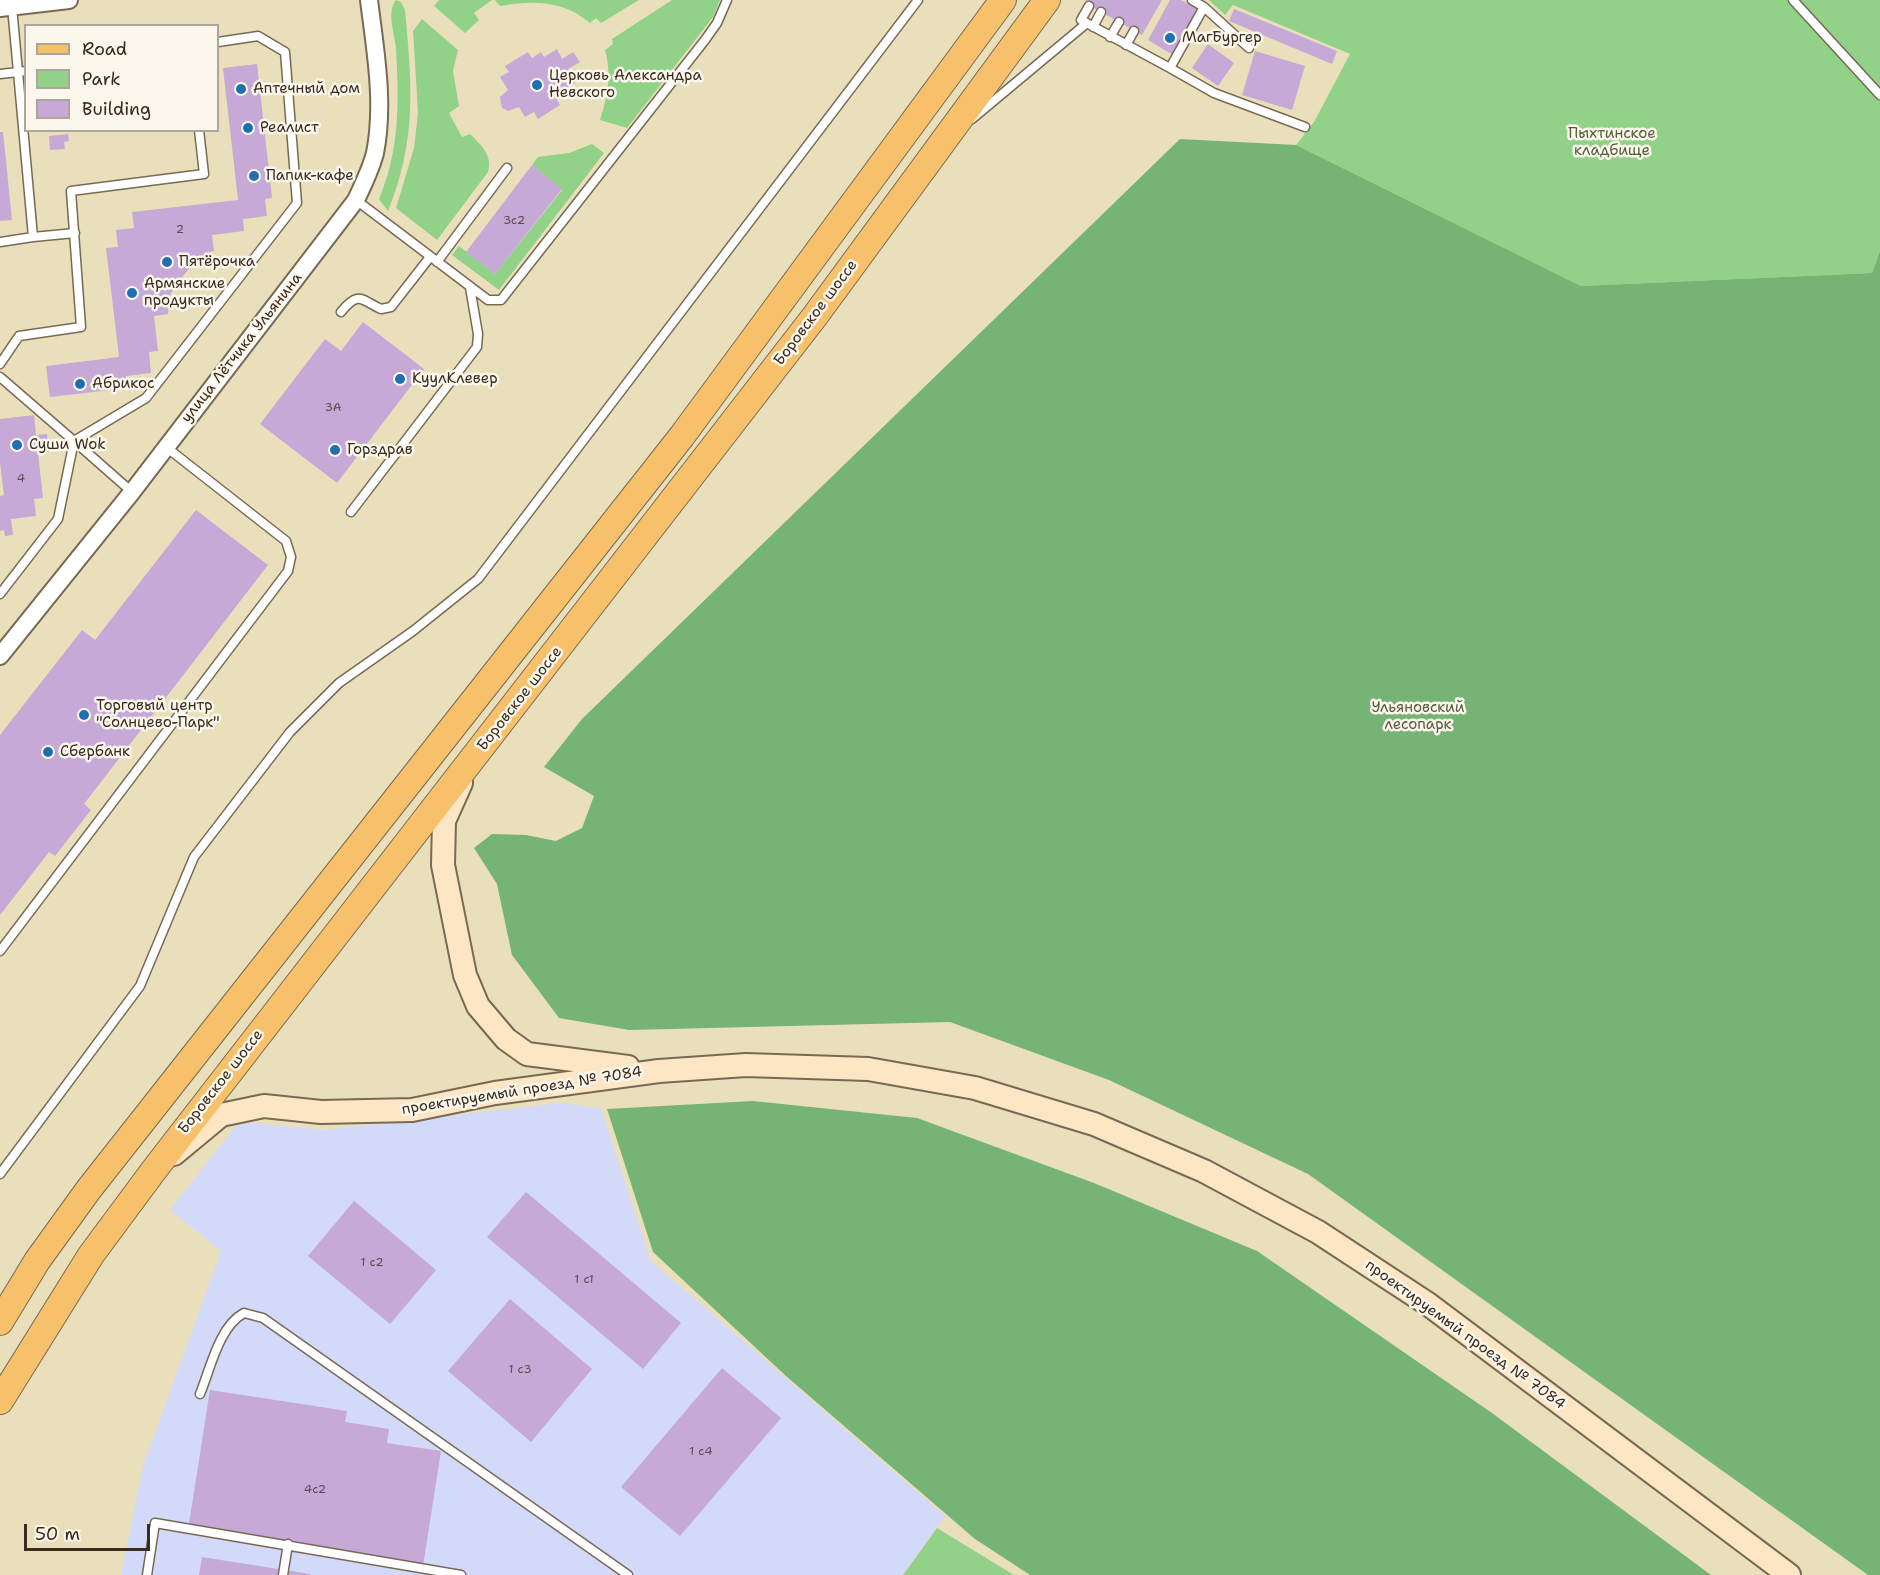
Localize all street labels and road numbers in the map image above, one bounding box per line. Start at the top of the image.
street label: Боровское шоссе [771,257,861,369]
street label: улица Лётчика Ульянина [178,269,306,427]
street label: Боровское шоссе [474,643,566,755]
street label: Боровское шоссе [175,1026,267,1138]
street label: проектируемый проезд № 7084 [401,1063,643,1119]
street label: проектируемый проезд № 7084 [1361,1256,1569,1414]

